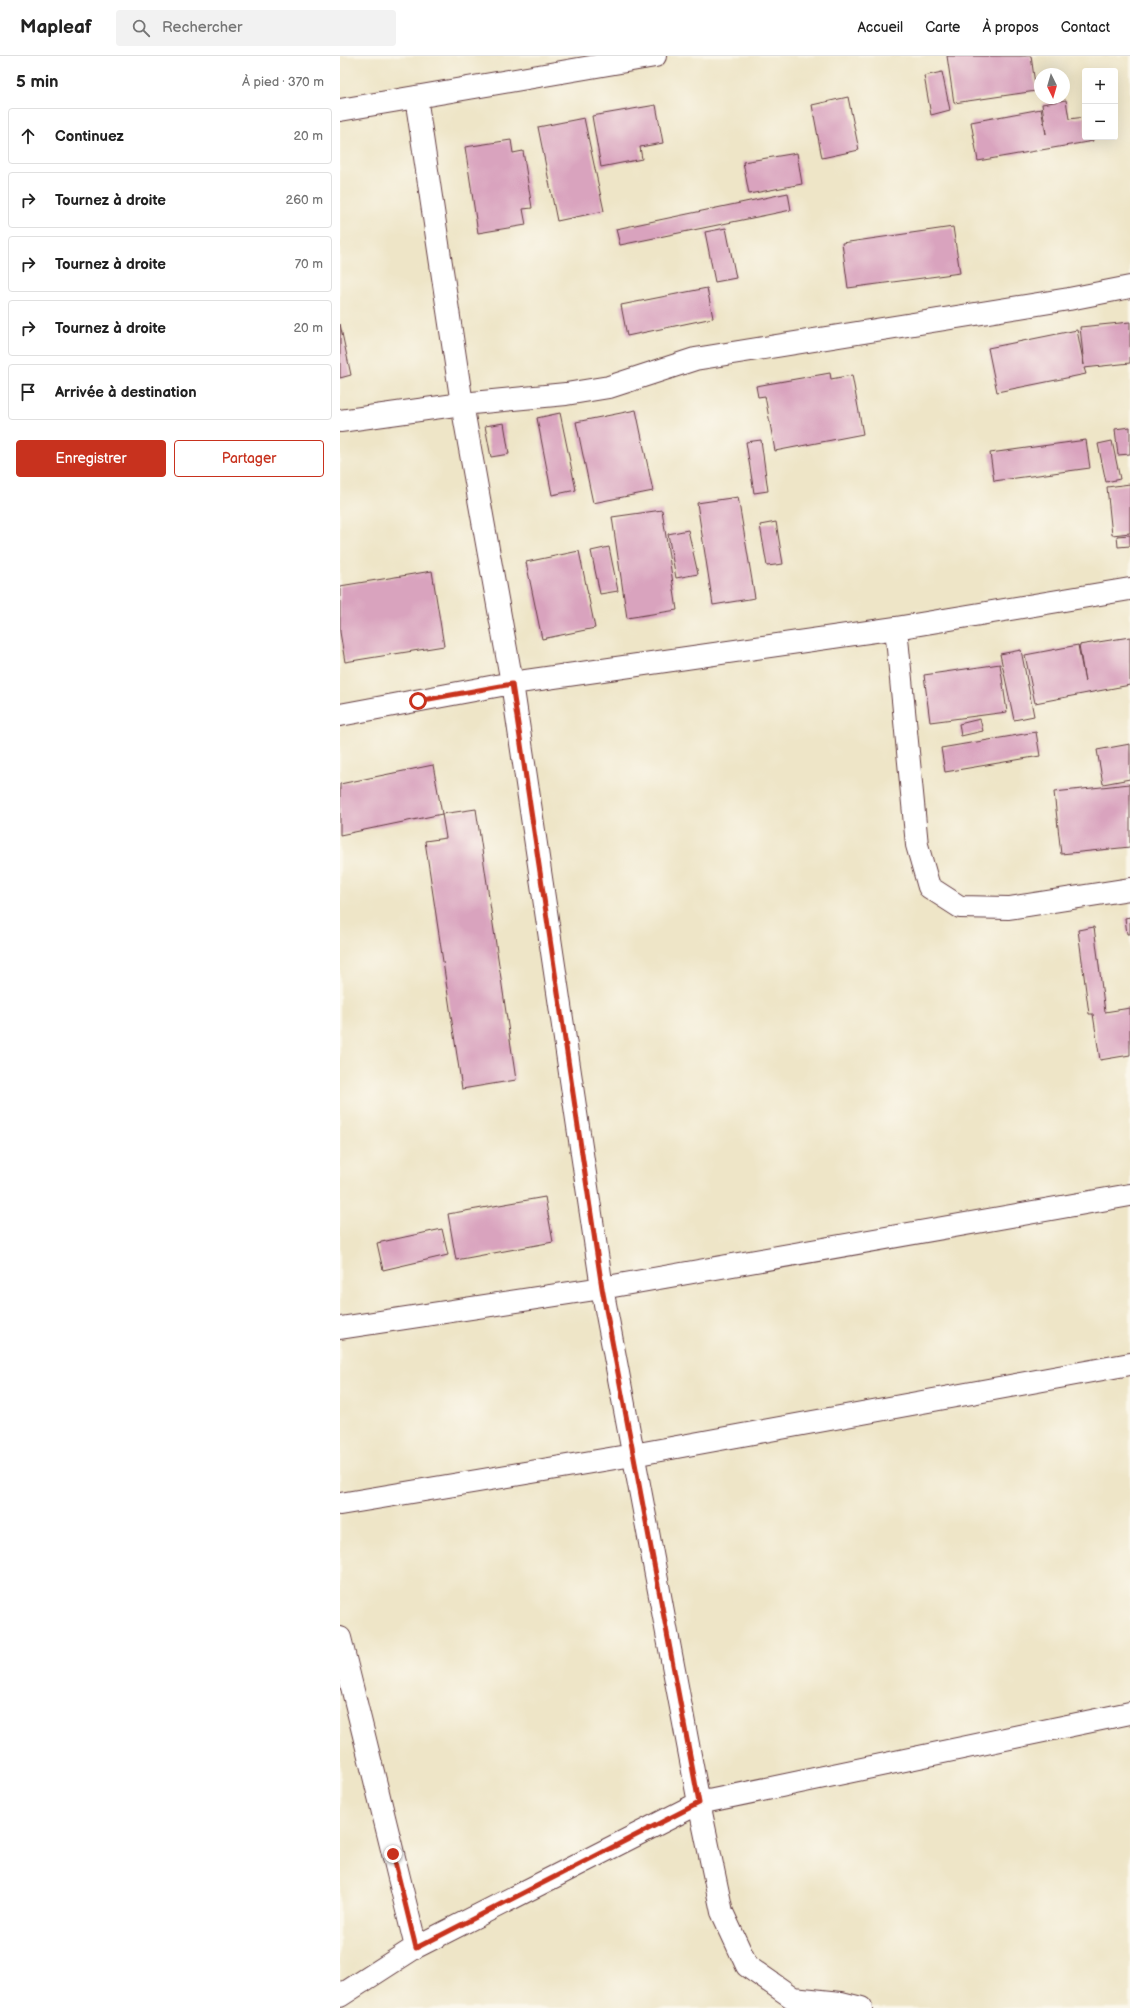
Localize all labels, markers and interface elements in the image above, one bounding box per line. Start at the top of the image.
search box [116,10,396,46]
text: Mapleaf [20,16,92,39]
icon: search [130,17,152,39]
text: Rechercher [162,18,242,37]
text: Accueil [857,19,903,36]
text: Carte [925,19,960,36]
text: À propos [982,19,1039,36]
text: Contact [1061,19,1110,36]
north arrow [1034,68,1070,104]
map controls [1082,68,1118,140]
button: + [1082,68,1118,104]
text: 5 min [16,72,59,92]
text: À pied · 370 m [242,74,324,90]
button: − [1082,104,1118,140]
icon: ahead [17,125,39,147]
text: Continuez [55,127,124,146]
text: 20 m [293,128,323,144]
icon: right [17,189,39,211]
text: Tournez à droite [55,191,166,210]
text: 260 m [285,192,323,208]
icon: right [17,253,39,275]
text: Tournez à droite [55,255,166,274]
text: 70 m [295,256,323,272]
icon: right [17,317,39,339]
text: Tournez à droite [55,319,166,338]
text: 20 m [293,320,323,336]
icon: arrive [17,381,39,403]
text: Arrivée à destination [55,383,197,402]
button: Enregistrer [16,440,166,477]
button: Partager [174,440,324,477]
route start [409,692,427,710]
route end [384,1845,402,1863]

